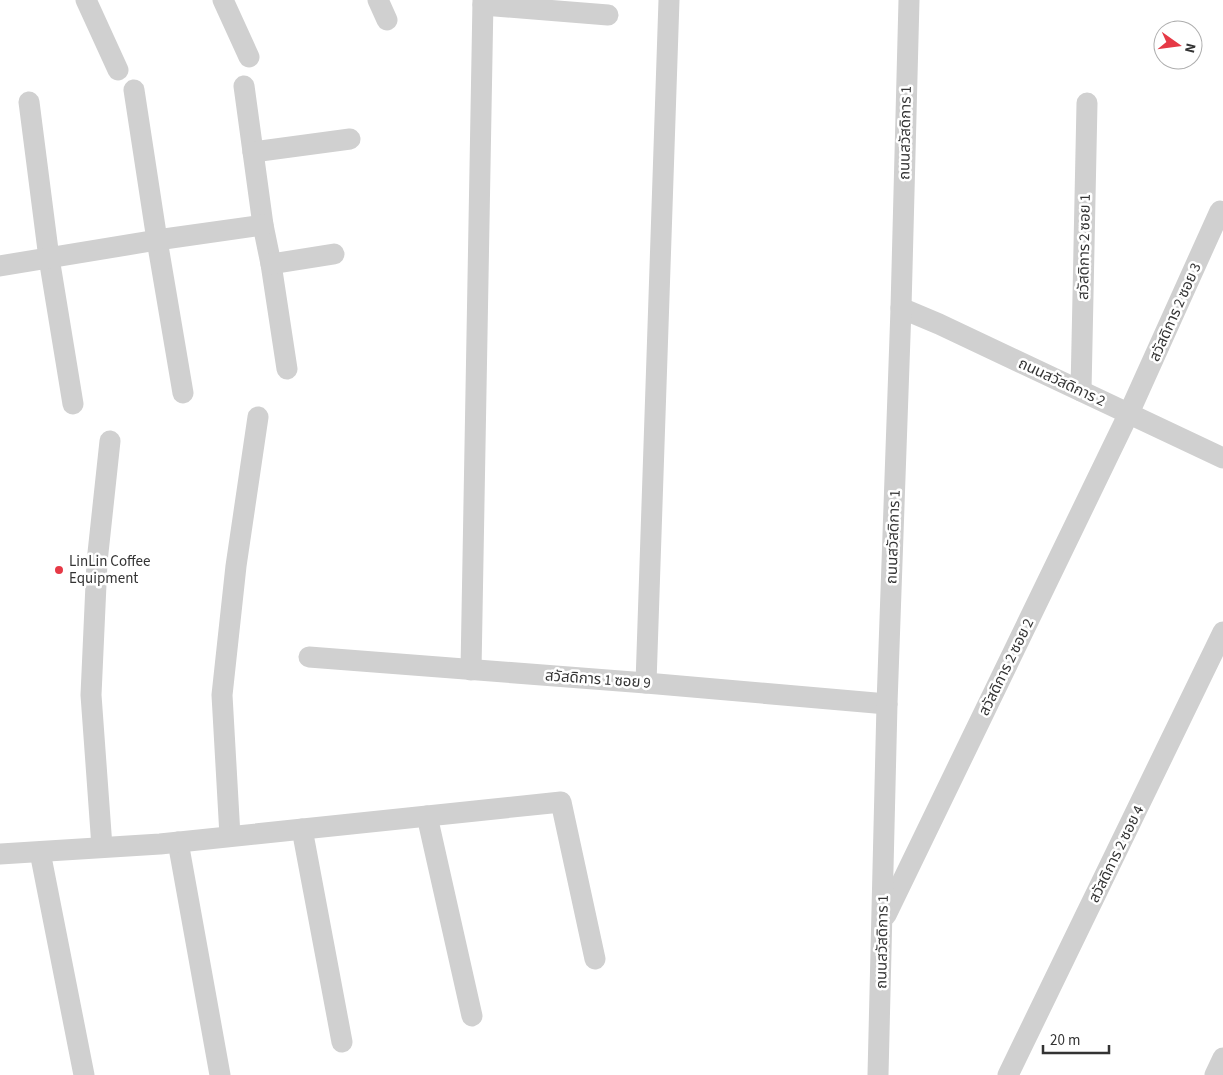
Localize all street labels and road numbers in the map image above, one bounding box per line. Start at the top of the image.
street label: ถนนสวัสดิการ 1 [894,86,917,180]
street label: สวัสดิการ 2 ซอย 1 [1073,194,1096,300]
street label: สวัสดิการ 2 ซอย 3 [1144,260,1207,365]
street label: ถนนสวัสดิการ 2 [1015,353,1109,412]
street label: ถนนสวัสดิการ 1 [881,490,906,584]
street label: สวัสดิการ 2 ซอย 2 [974,615,1039,719]
street label: สวัสดิการ 1 ซอย 9 [544,665,652,694]
street label: สวัสดิการ 2 ซอย 4 [1084,802,1149,906]
street label: ถนนสวัสดิการ 1 [871,895,894,989]

